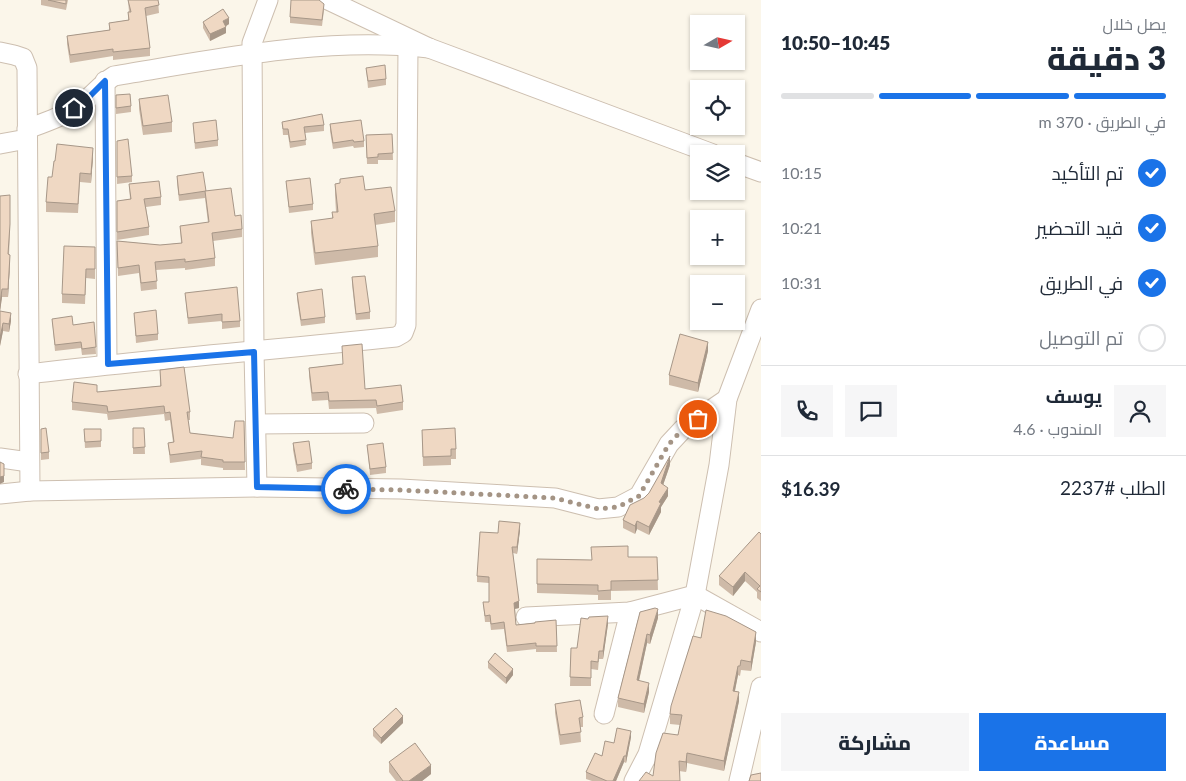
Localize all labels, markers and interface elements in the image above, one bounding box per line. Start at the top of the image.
text: يصل خلال [1103,14,1166,33]
north arrow [690,15,745,70]
map controls [690,15,745,330]
text: 10:45–10:50 [781,31,890,54]
text: 3 دقيقة [1047,38,1166,77]
button: locate [690,80,745,135]
pin [53,87,95,129]
icon: home [60,94,88,122]
text: في الطريق · 370 m [1038,112,1166,131]
button: layers [690,145,745,200]
icon: check [1138,159,1166,187]
text: تم التأكيد [1051,161,1123,184]
text: 10:15 [781,163,822,182]
button: + [690,210,745,265]
icon: check [1138,214,1166,242]
text: قيد التحضير [1036,216,1123,239]
text: 10:21 [781,218,822,237]
icon: check [1138,269,1166,297]
text: في الطريق [1040,271,1123,294]
text: 10:31 [781,273,822,292]
button: − [690,275,745,330]
text: تم التوصيل [1039,326,1123,349]
text: يوسف [1046,384,1102,407]
button: phone [781,385,833,437]
button: chat [845,385,897,437]
button: person [1114,385,1166,437]
pin [677,398,719,440]
icon: bag [684,405,712,433]
text: المندوب · 4.6 [1013,419,1102,438]
courier [321,464,371,514]
icon: bike [332,475,360,503]
text: الطلب #2237 [1060,476,1166,499]
text: $16.39 [781,477,841,500]
button: مشاركة [781,713,969,771]
button: مساعدة [979,713,1166,771]

